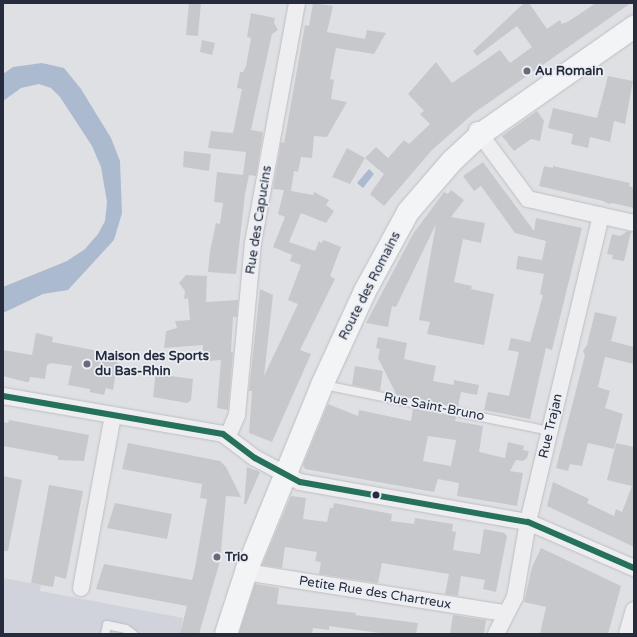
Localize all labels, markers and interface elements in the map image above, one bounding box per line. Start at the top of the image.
place label: Au Romain [535,63,603,79]
marker: Au Romain [522,66,532,76]
street label: Rue des Capucins [243,165,275,275]
street label: Route des Romains [336,229,404,343]
place label: Maison des Sports du Bas-Rhin [95,349,209,380]
marker: Maison des Sports du Bas-Rhin [82,359,92,369]
street label: Rue Saint-Bruno [382,390,486,424]
street label: Rue Trajan [536,392,566,460]
unlabelled marker [371,490,381,500]
place label: Trio [225,549,248,565]
marker: Trio [212,552,222,562]
street label: Petite Rue des Chartreux [298,573,452,613]

